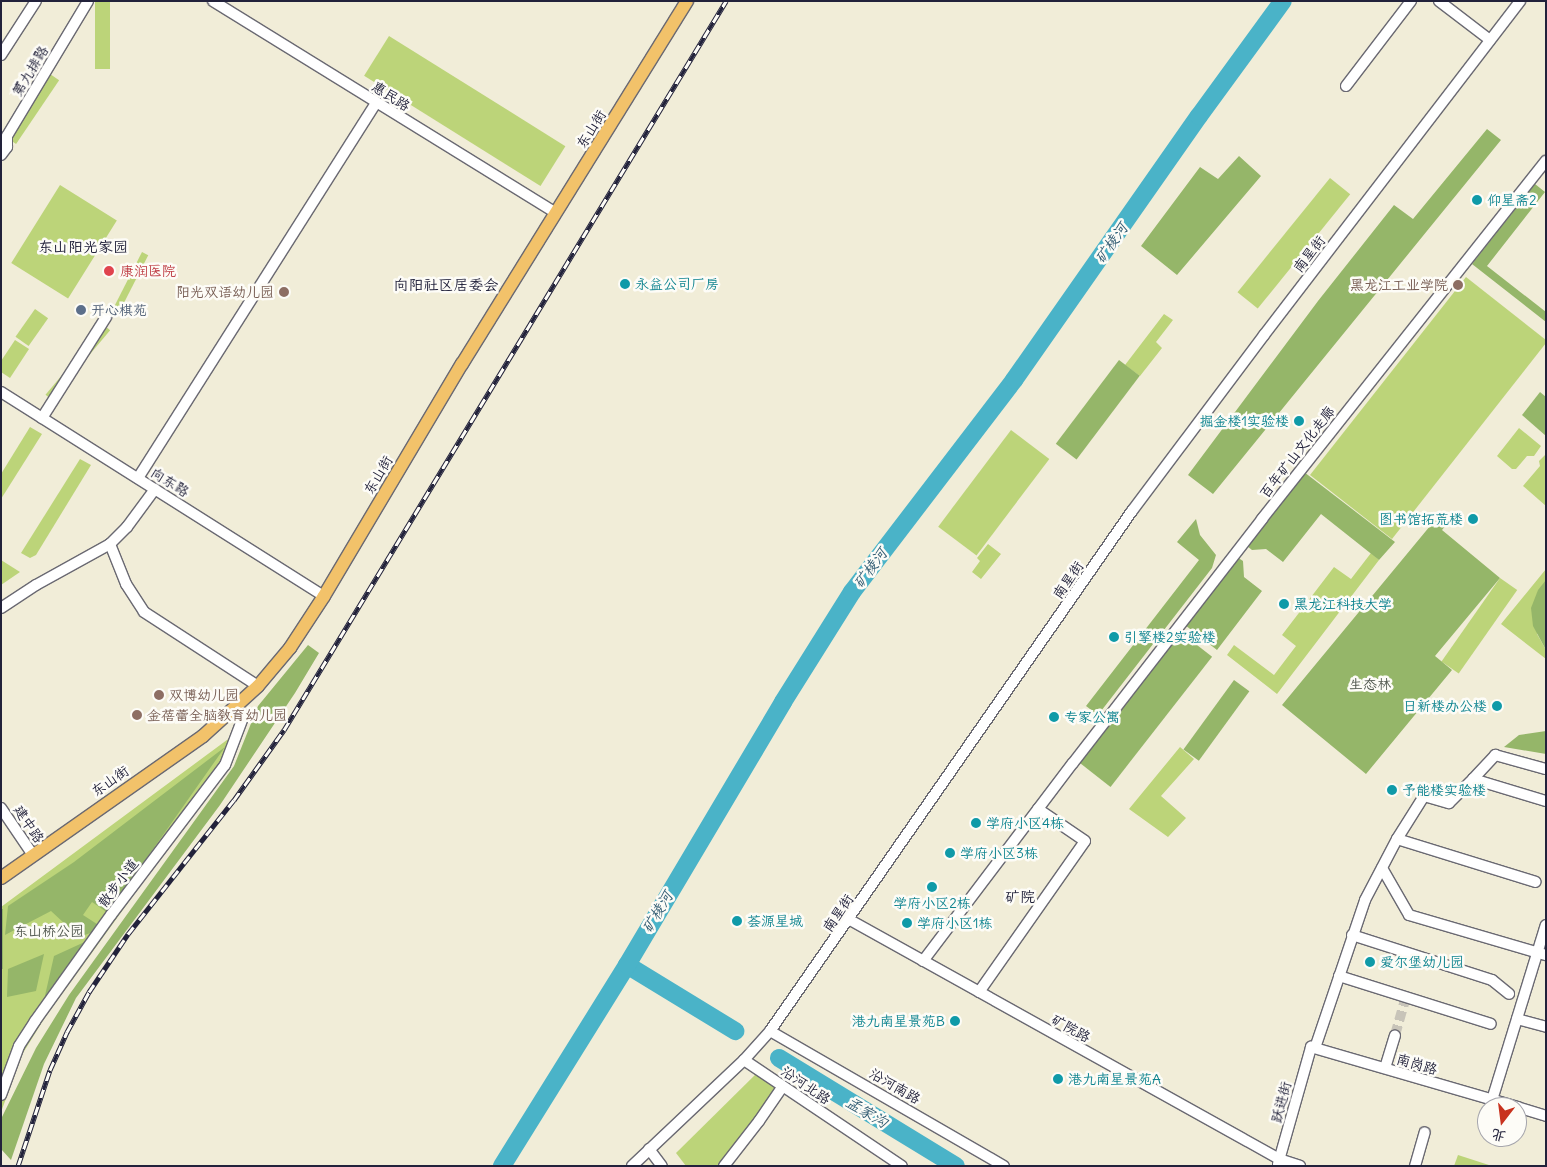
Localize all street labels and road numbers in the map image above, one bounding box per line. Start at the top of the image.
street label: 第九排路 [8,43,52,99]
street label: 惠民路 [369,78,413,114]
street label: 东山街 [573,107,609,151]
street label: 南星街 [1289,232,1329,276]
street label: 百年矿山文化走廊 [1256,403,1338,501]
street label: 东山街 [360,453,396,497]
street label: 向东路 [148,464,192,500]
street label: 南星街 [1049,558,1087,602]
street label: 东山街 [88,762,132,800]
street label: 建中路 [10,802,48,846]
street label: 散步小道 [94,856,142,910]
street label: 南星街 [819,891,857,935]
street label: 矿院路 [1049,1010,1093,1046]
street label: 南岗路 [1394,1050,1440,1078]
street label: 沿河北路 [778,1062,834,1108]
street label: 沿河南路 [867,1065,923,1107]
street label: 跃进街 [1267,1080,1295,1124]

